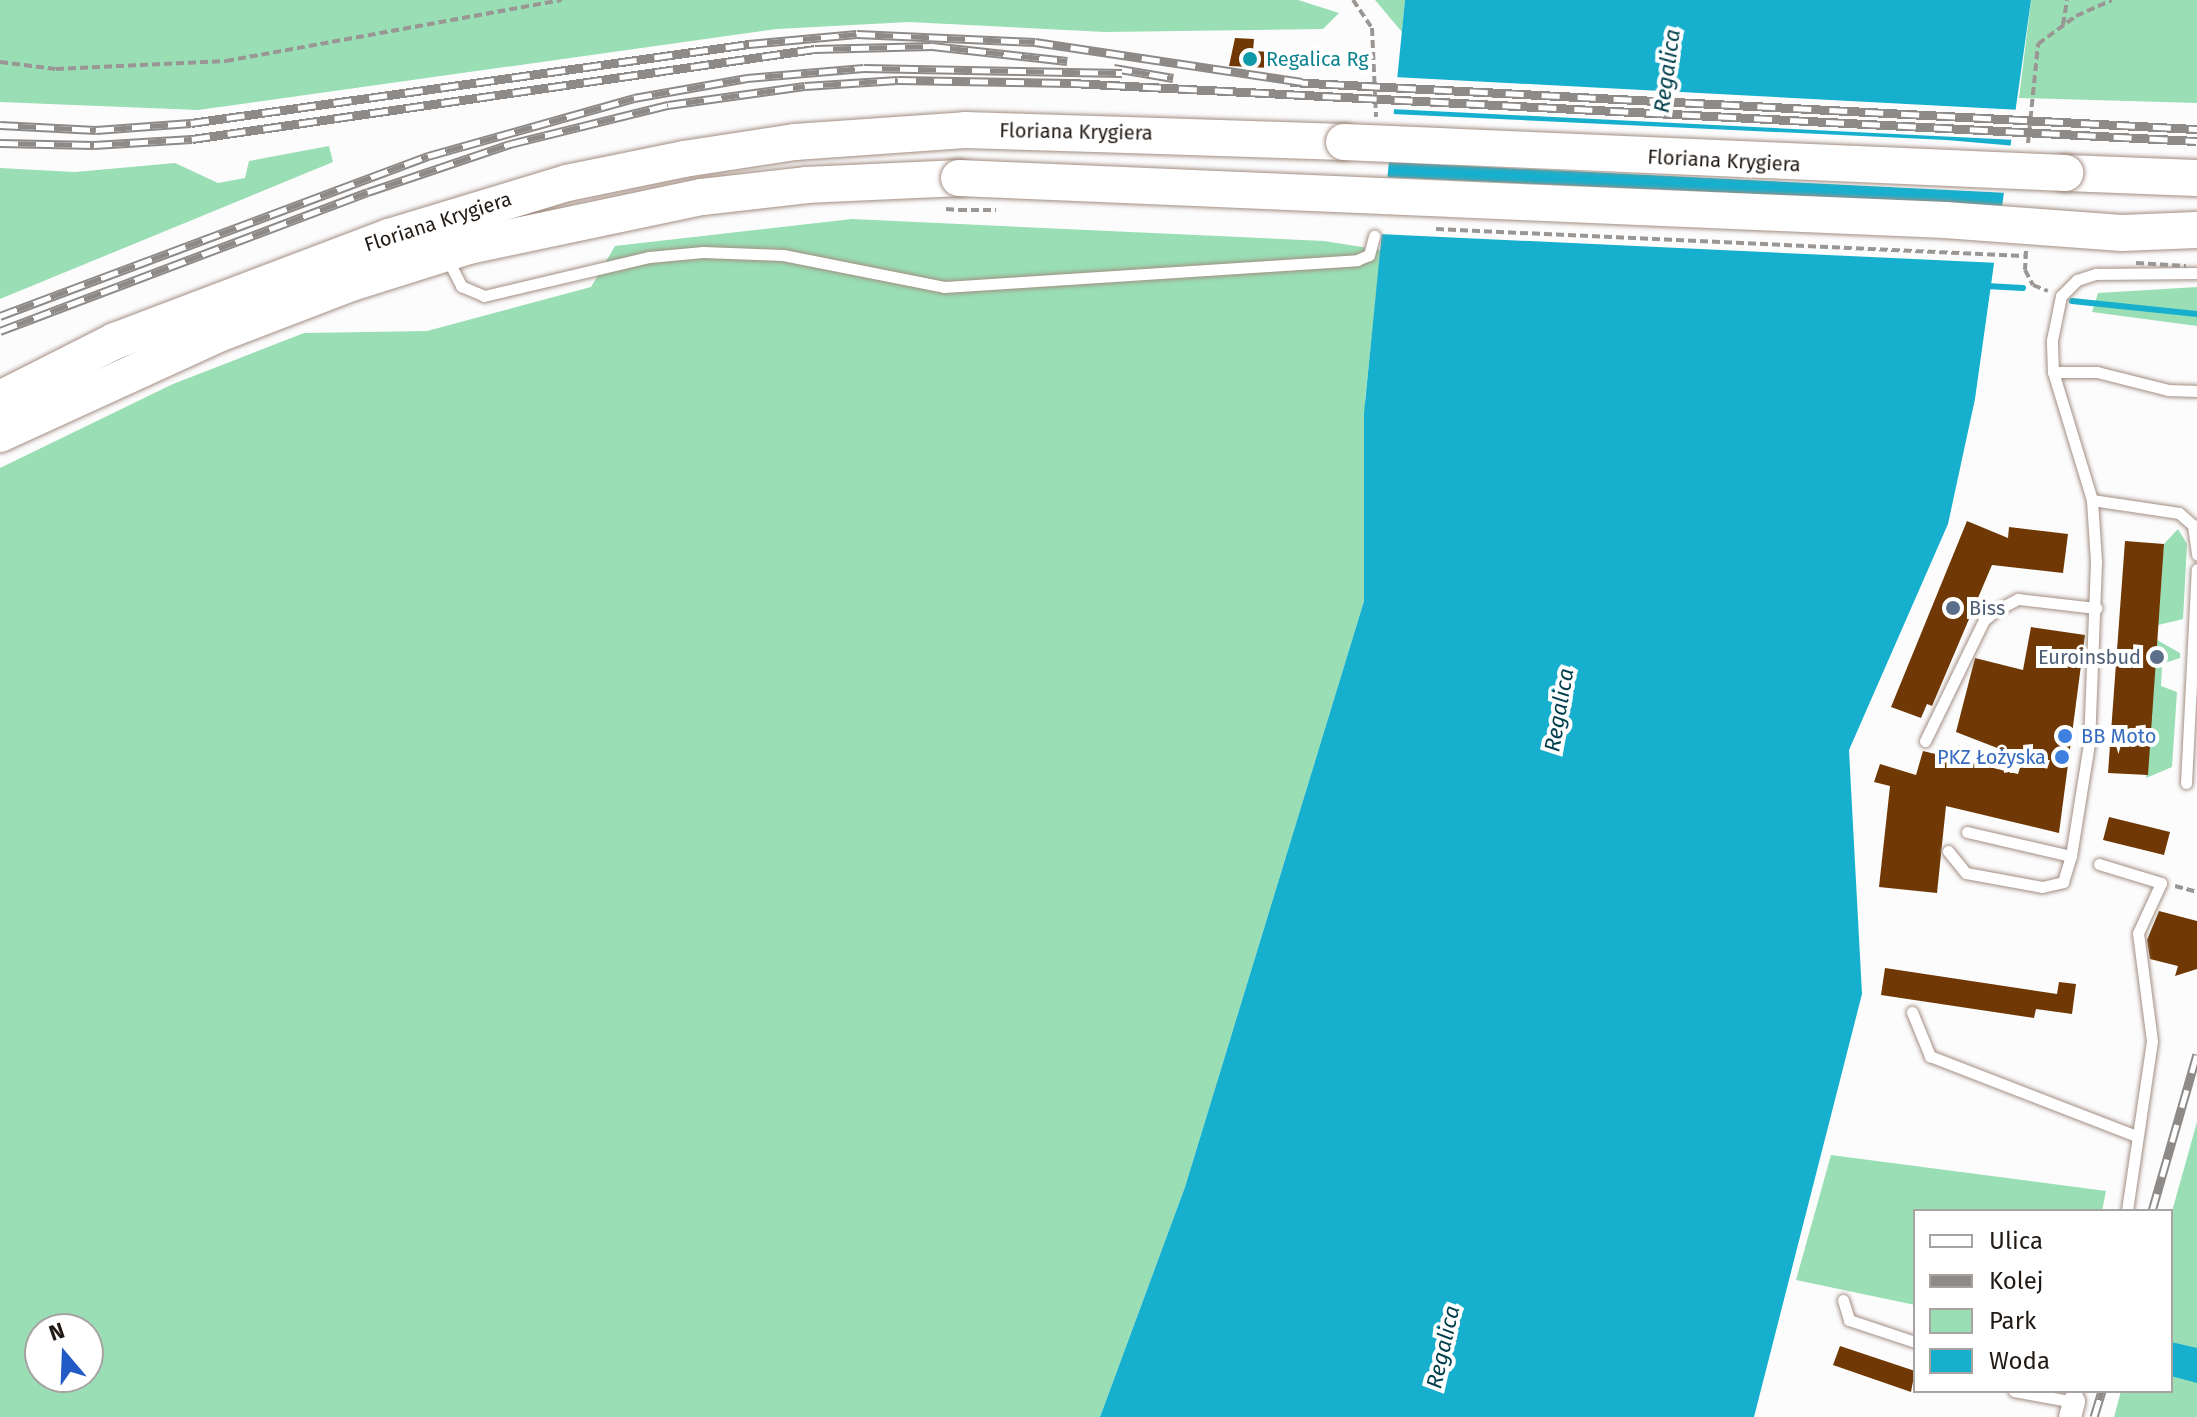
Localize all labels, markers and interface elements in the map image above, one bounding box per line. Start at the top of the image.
water label: Regalica [1648,27,1686,115]
place label: Regalica Rg [1266,47,1369,71]
marker: Regalica Rg [1241,50,1259,68]
street label: Floriana Krygiera [999,119,1153,145]
street label: Floriana Krygiera [1647,145,1801,177]
street label: Floriana Krygiera [361,187,515,257]
place label: Biss [1969,596,2005,620]
marker: Biss [1944,599,1962,617]
place label: Euroinsbud [2038,645,2141,669]
marker: Euroinsbud [2148,648,2166,666]
water label: Regalica [1539,666,1579,754]
place label: BB Moto [2081,724,2156,748]
marker: BB Moto [2056,727,2074,745]
place label: PKZ Łożyska [1937,745,2046,769]
marker: PKZ Łożyska [2053,748,2071,766]
legend [1913,1209,2173,1393]
text: Ulica [1989,1227,2043,1255]
text: Kolej [1989,1267,2044,1295]
water label: Regalica [1421,1303,1465,1391]
text: Park [1989,1307,2036,1335]
north arrow [24,1313,104,1393]
text: N [45,1317,68,1347]
text: Woda [1989,1347,2050,1375]

